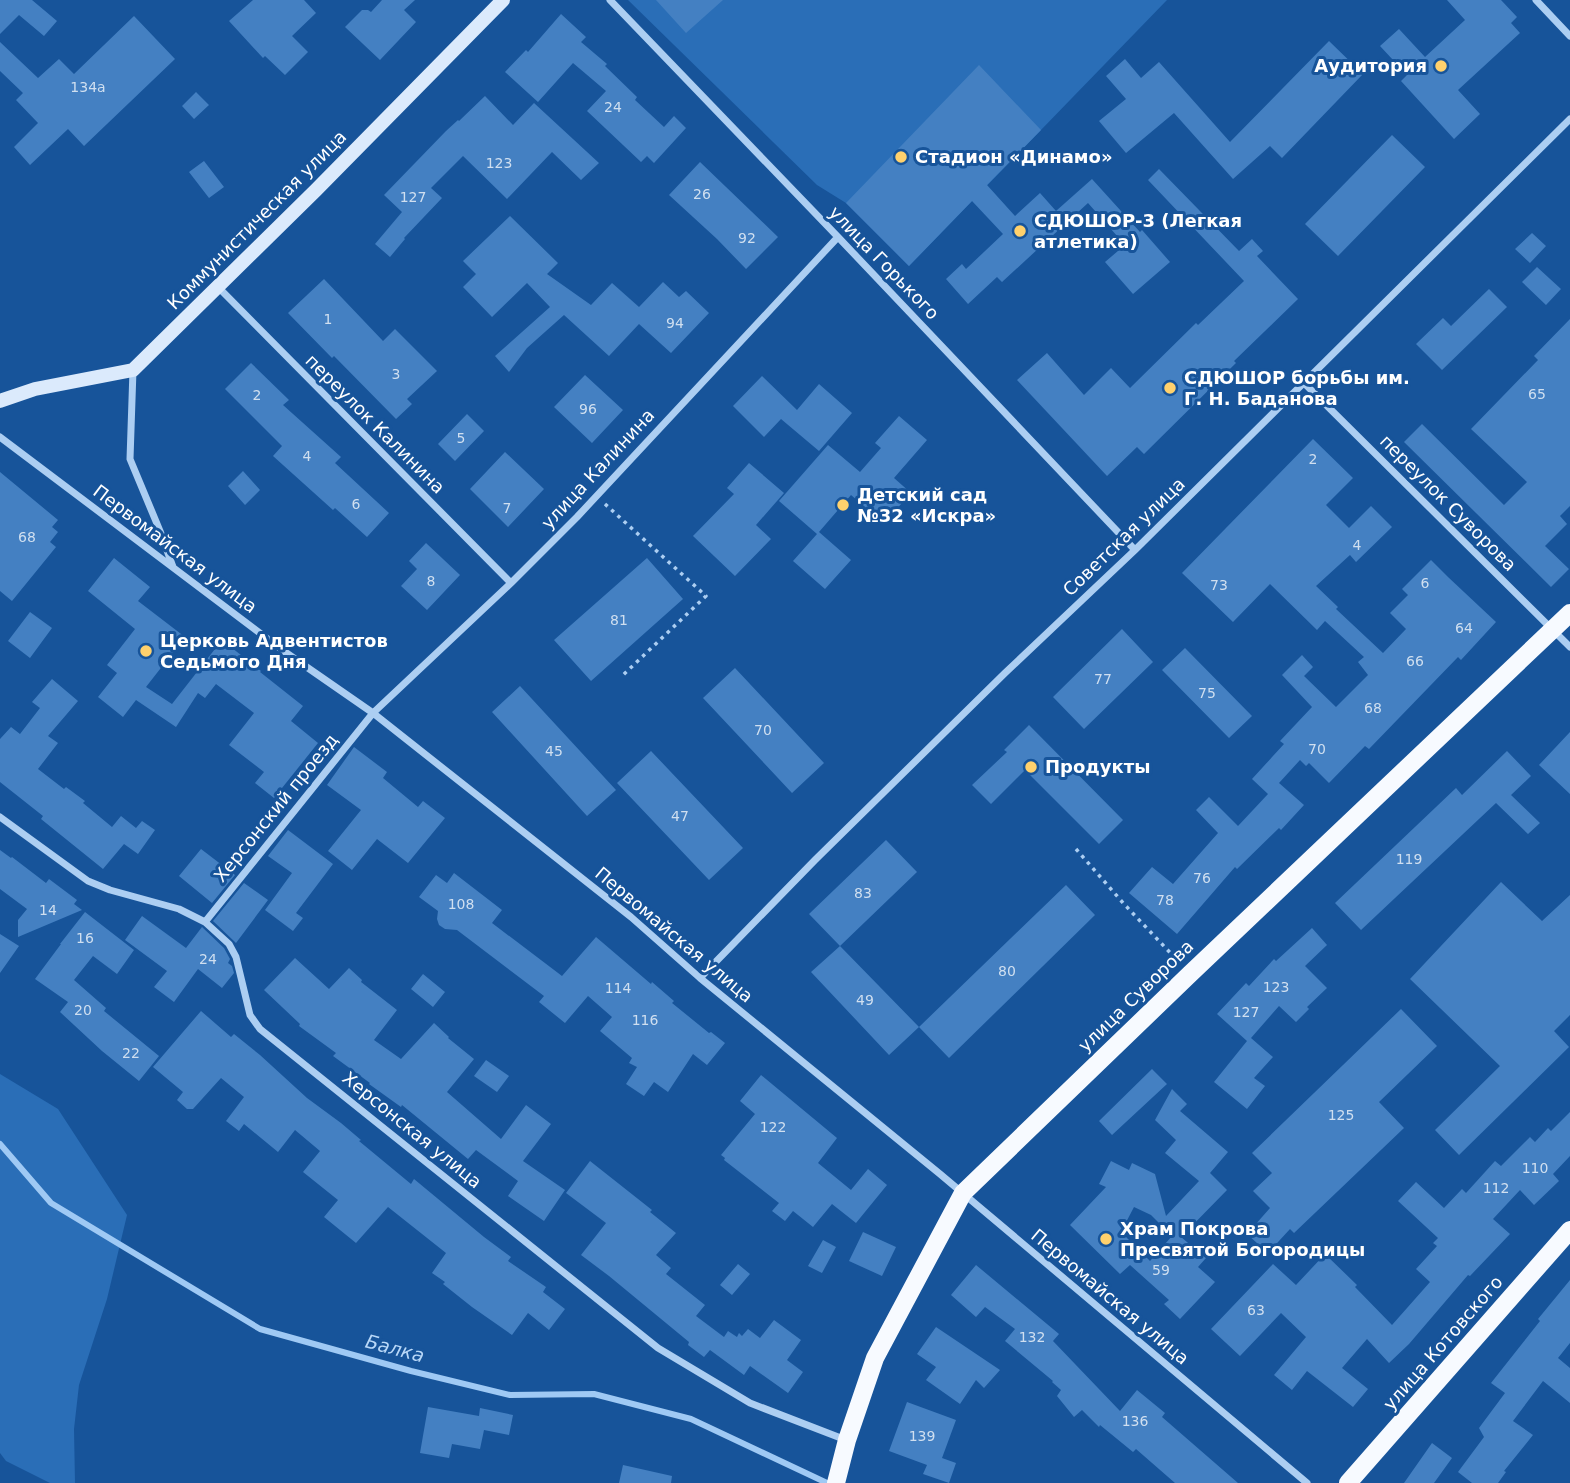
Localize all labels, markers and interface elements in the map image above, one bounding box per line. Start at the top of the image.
place label: Аудитория [1314,55,1427,76]
marker: Аудитория [1433,58,1449,74]
house number: 134а [70,79,106,95]
house number: 24 [604,99,622,115]
street label: Коммунистическая улица [163,126,350,313]
place label: Стадион «Динамо» [915,146,1113,167]
marker: Стадион «Динамо» [893,149,909,165]
house number: 123 [486,155,512,171]
house number: 26 [693,186,711,202]
house number: 127 [400,189,426,205]
street label: улица Горького [825,202,944,324]
place label: СДЮШОР-3 (Легкая атлетика) [1034,210,1242,252]
marker: СДЮШОР-3 (Легкая атлетика) [1012,223,1028,239]
house number: 92 [738,230,756,246]
house number: 1 [324,311,332,327]
house number: 94 [666,315,684,331]
street label: переулок Калинина [301,350,449,498]
house number: 3 [392,366,400,382]
place label: СДЮШОР борьбы им. Г. Н. Баданова [1184,367,1410,409]
marker: СДЮШОР борьбы им. Г. Н. Баданова [1162,380,1178,396]
house number: 65 [1528,386,1546,402]
house number: 2 [253,387,261,403]
house number: 96 [579,401,597,417]
street label: улица Калинина [537,404,659,533]
house number: 5 [457,430,465,446]
street label: переулок Суворова [1376,430,1521,575]
house number: 4 [303,448,312,464]
house number: 2 [1309,451,1317,467]
street label: Советская улица [1058,473,1189,600]
street label: Первомайская улица [89,480,261,617]
place label: Детский сад №32 «Искра» [857,484,996,526]
house number: 6 [352,496,361,512]
marker: Детский сад №32 «Искра» [835,497,851,513]
house number: 7 [503,500,511,516]
house number: 68 [18,529,36,545]
house number: 4 [1353,537,1362,553]
house number: 8 [427,573,435,589]
house number: 6 [1421,575,1430,591]
house number: 73 [1210,577,1228,593]
house number: 81 [610,612,628,628]
house number: 64 [1455,620,1473,636]
place label: Церковь Адвентистов Седьмого Дня [160,630,388,672]
marker: Церковь Адвентистов Седьмого Дня [138,643,154,659]
house number: 66 [1406,653,1424,669]
house number: 77 [1094,671,1112,687]
house number: 75 [1198,685,1216,701]
house number: 68 [1364,700,1382,716]
house number: 70 [754,722,772,738]
street label: Херсонский проезд [209,729,342,886]
house number: 70 [1308,741,1326,757]
house number: 45 [545,743,563,759]
place label: Продукты [1045,756,1151,777]
marker: Продукты [1023,759,1039,775]
house number: 47 [671,808,689,824]
house number: 119 [1396,851,1422,867]
street label: Первомайская улица [591,862,757,1007]
house number: 76 [1193,870,1211,886]
house number: 83 [854,885,872,901]
house number: 78 [1156,892,1174,908]
house number: 108 [448,896,474,912]
house number: 14 [39,902,57,918]
house number: 16 [76,930,94,946]
street label: улица Суворова [1074,935,1198,1056]
house number: 24 [199,951,217,967]
house number: 80 [998,963,1016,979]
house number: 123 [1263,979,1289,995]
house number: 114 [605,980,631,996]
house number: 49 [856,992,874,1008]
house number: 20 [74,1002,92,1018]
house number: 127 [1233,1004,1259,1020]
house number: 116 [632,1012,658,1028]
house number: 22 [122,1045,140,1061]
street label: Херсонская улица [338,1067,486,1192]
house number: 125 [1328,1107,1354,1123]
house number: 122 [760,1119,786,1135]
house number: 110 [1522,1160,1548,1176]
house number: 112 [1483,1180,1509,1196]
place label: Храм Покрова Пресвятой Богородицы [1120,1218,1365,1260]
street label: Первомайская улица [1027,1224,1193,1369]
marker: Храм Покрова Пресвятой Богородицы [1098,1231,1114,1247]
house number: 59 [1152,1262,1170,1278]
street label: улица Котовского [1379,1271,1507,1414]
house number: 63 [1247,1302,1265,1318]
house number: 132 [1019,1329,1045,1345]
water label: Балка [363,1330,427,1366]
house number: 136 [1122,1413,1148,1429]
house number: 139 [909,1428,935,1444]

